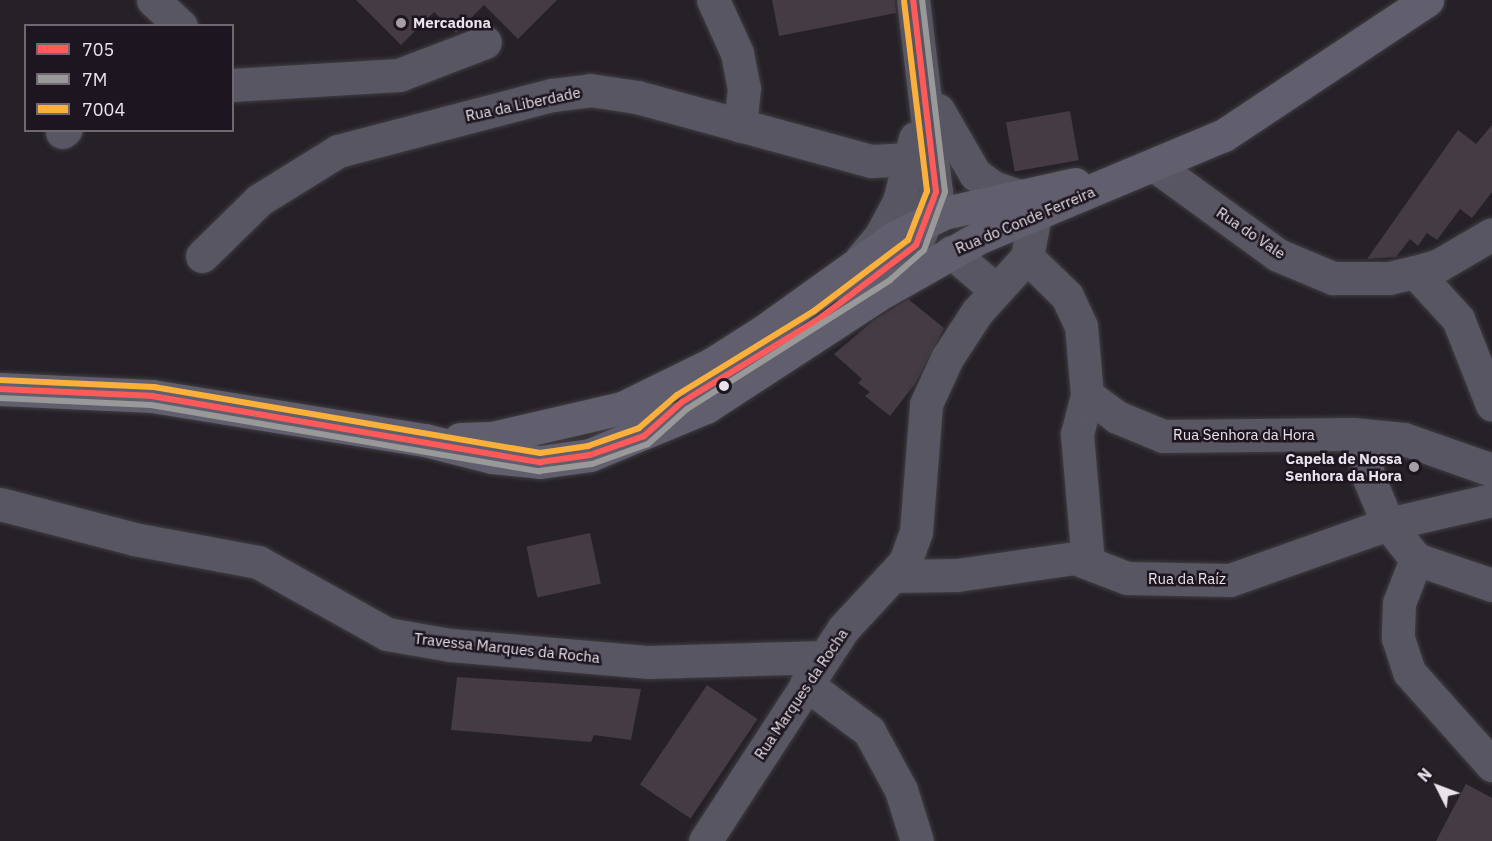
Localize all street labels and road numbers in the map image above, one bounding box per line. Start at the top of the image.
street label: Rua da Liberdade [464,83,582,125]
street label: Rua do Conde Ferreira [953,182,1097,258]
street label: Rua do Vale [1213,203,1289,263]
street label: Rua Senhora da Hora [1173,426,1315,444]
street label: Rua da Raíz [1148,570,1226,588]
street label: Rua Marques da Rocha [751,625,851,763]
street label: Travessa Marques da Rocha [413,629,601,667]

